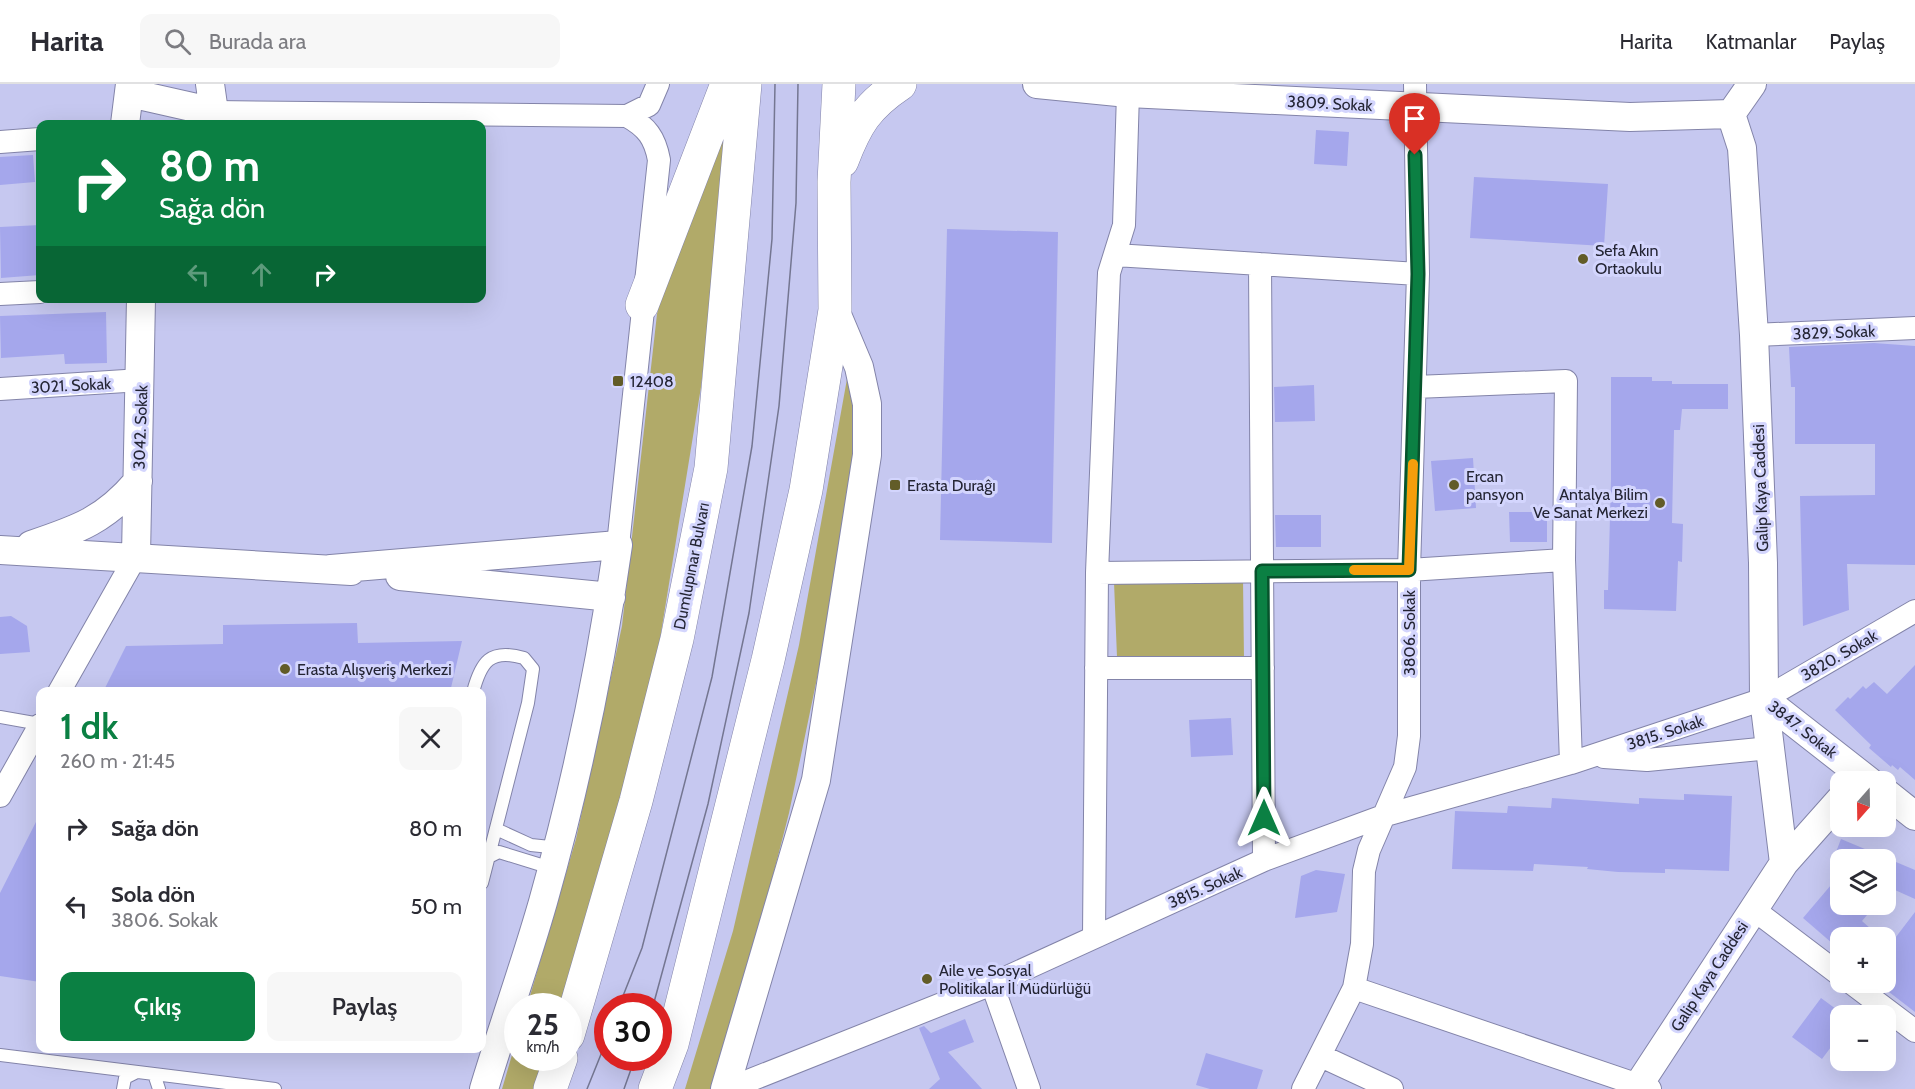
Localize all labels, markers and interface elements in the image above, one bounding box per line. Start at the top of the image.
search box [140,14,560,68]
text: Harita [30,24,104,58]
icon: search [161,25,194,58]
text: Burada ara [209,28,306,55]
text: Harita [1620,29,1673,54]
text: Katmanlar [1706,29,1796,54]
text: Paylaş [1829,29,1885,54]
street label: 3809. Sokak [1287,92,1374,115]
pin [1389,93,1440,155]
icon: arrive [1398,102,1431,135]
text: 80 m [159,140,260,192]
icon: right [60,144,138,222]
text: Sağa dön [159,192,265,225]
place label: Sefa Akın Ortaokulu [1595,241,1662,278]
marker: Sefa Akın Ortaokulu [1576,252,1590,266]
icon: left [182,258,215,291]
icon: ahead [245,258,278,291]
icon: right [308,258,341,291]
street label: 3829. Sokak [1792,322,1876,343]
place label: 12408 [630,372,674,391]
street label: 3021. Sokak [30,374,113,397]
marker: 12408 [611,374,625,388]
street label: 3042. Sokak [130,384,151,470]
street label: Galip Kaya Caddesi [1749,424,1772,552]
place label: Ercan pansyon [1466,467,1524,504]
place label: Erasta Duraĝı [907,476,996,495]
marker: Erasta Duraĝı [888,478,902,492]
marker: Ercan pansyon [1447,478,1461,492]
place label: Antalya Bilim Ve Sanat Merkezi [1533,485,1648,522]
marker: Antalya Bilim Ve Sanat Merkezi [1653,496,1667,510]
street label: Dumlupınar Bulvarı [670,501,713,631]
street label: 3806. Sokak [1400,589,1419,676]
street label: 3820. Sokak [1798,626,1881,685]
place label: Erasta Alışveriş Merkezi [297,660,452,679]
marker: Erasta Alışveriş Merkezi [278,662,292,676]
street label: 3847. Sokak [1765,697,1842,763]
text: 1 dk [60,704,118,748]
button: close [399,707,462,770]
street label: 3815. Sokak [1625,711,1707,754]
text: 260 m · 21:45 [60,749,175,773]
north arrow [1830,771,1896,837]
map controls [1830,771,1896,1071]
position arrow [1232,786,1296,850]
icon: right [60,812,93,845]
text: Sağa dön [111,815,199,842]
text: 80 m [409,815,462,842]
button: layers [1830,849,1896,915]
street label: 3815. Sokak [1165,862,1246,912]
text: Sola dön [111,881,195,908]
icon: left [60,890,93,923]
text: 50 m [410,893,462,920]
text: 3806. Sokak [111,908,218,932]
street label: Galip Kaya Caddesi [1667,918,1752,1035]
button: + [1830,927,1896,993]
place label: Aile ve Sosyal Politikalar İl Müdürlüğü [939,961,1091,998]
button: Çıkış [60,972,255,1041]
button: Paylaş [267,972,462,1041]
marker: Aile ve Sosyal Politikalar İl Müdürlüğü [920,972,934,986]
speed limit sign: 30 [594,993,672,1071]
button: − [1830,1005,1896,1071]
text: 25 [527,1006,559,1043]
text: km/h [527,1038,559,1056]

